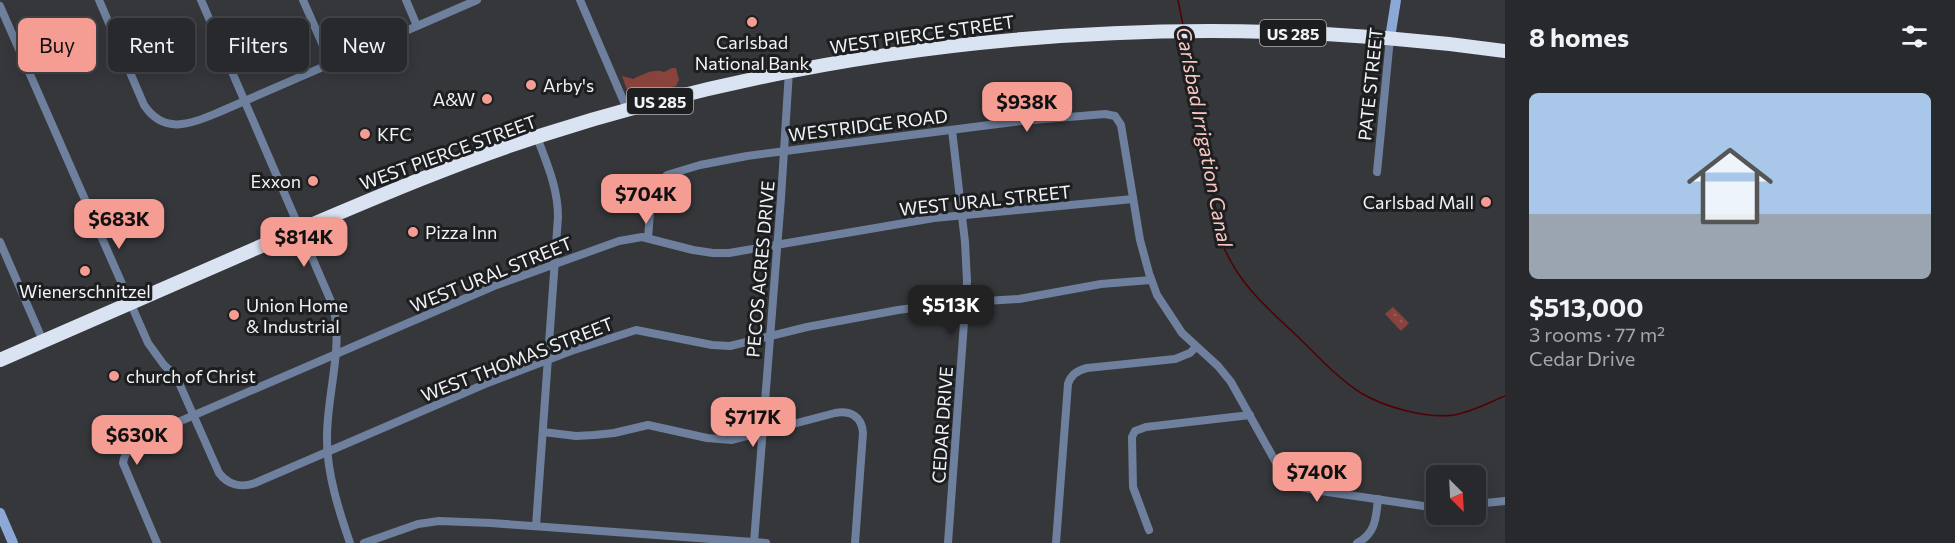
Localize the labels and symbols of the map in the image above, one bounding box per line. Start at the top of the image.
street label: WEST PIERCE STREET [828,10,1016,58]
marker: Carlsbad National Bank [745,15,759,29]
road number: US 285 [1260,20,1326,46]
water label: Carlsbad Irrigation Canal [1172,25,1238,250]
street label: PATE STREET [1353,26,1387,142]
place label: Carlsbad National Bank [695,31,810,74]
place label: Arby's [543,74,594,96]
marker: Arby's [524,78,538,92]
pin: $938K [985,82,1069,133]
place label: A&W [433,88,475,110]
road number: US 285 [627,88,693,114]
marker: A&W [480,92,494,106]
street label: WESTRIDGE ROAD [787,104,949,146]
street label: WEST PIERCE STREET [357,110,539,194]
place label: KFC [377,123,412,145]
marker: KFC [358,127,372,141]
place label: Exxon [251,170,301,192]
marker: Exxon [306,174,320,188]
pin: $704K [604,174,688,225]
street label: PECOS ACRES DRIVE [741,180,779,358]
street label: WEST URAL STREET [898,180,1072,220]
place label: Carlsbad Mall [1363,191,1474,213]
marker: Carlsbad Mall [1479,195,1493,209]
pin: $683K [77,199,161,250]
pin: $814K [262,217,346,268]
place label: Pizza Inn [425,221,497,243]
marker: Pizza Inn [406,225,420,239]
street label: WEST URAL STREET [407,231,575,317]
marker: Wienerschnitzel [78,264,92,278]
place label: Wienerschnitzel [19,280,151,302]
pin: $513K [909,285,993,336]
place label: Union Home & Industrial [246,294,348,337]
marker: Union Home & Industrial [227,308,241,322]
street label: WEST THOMAS STREET [418,312,616,406]
place label: church of Christ [126,365,256,387]
street label: CEDAR DRIVE [927,366,957,484]
marker: church of Christ [107,369,121,383]
pin: $717K [711,397,795,448]
pin: $630K [95,415,179,466]
pin: $740K [1275,452,1359,503]
north arrow [1426,465,1486,525]

